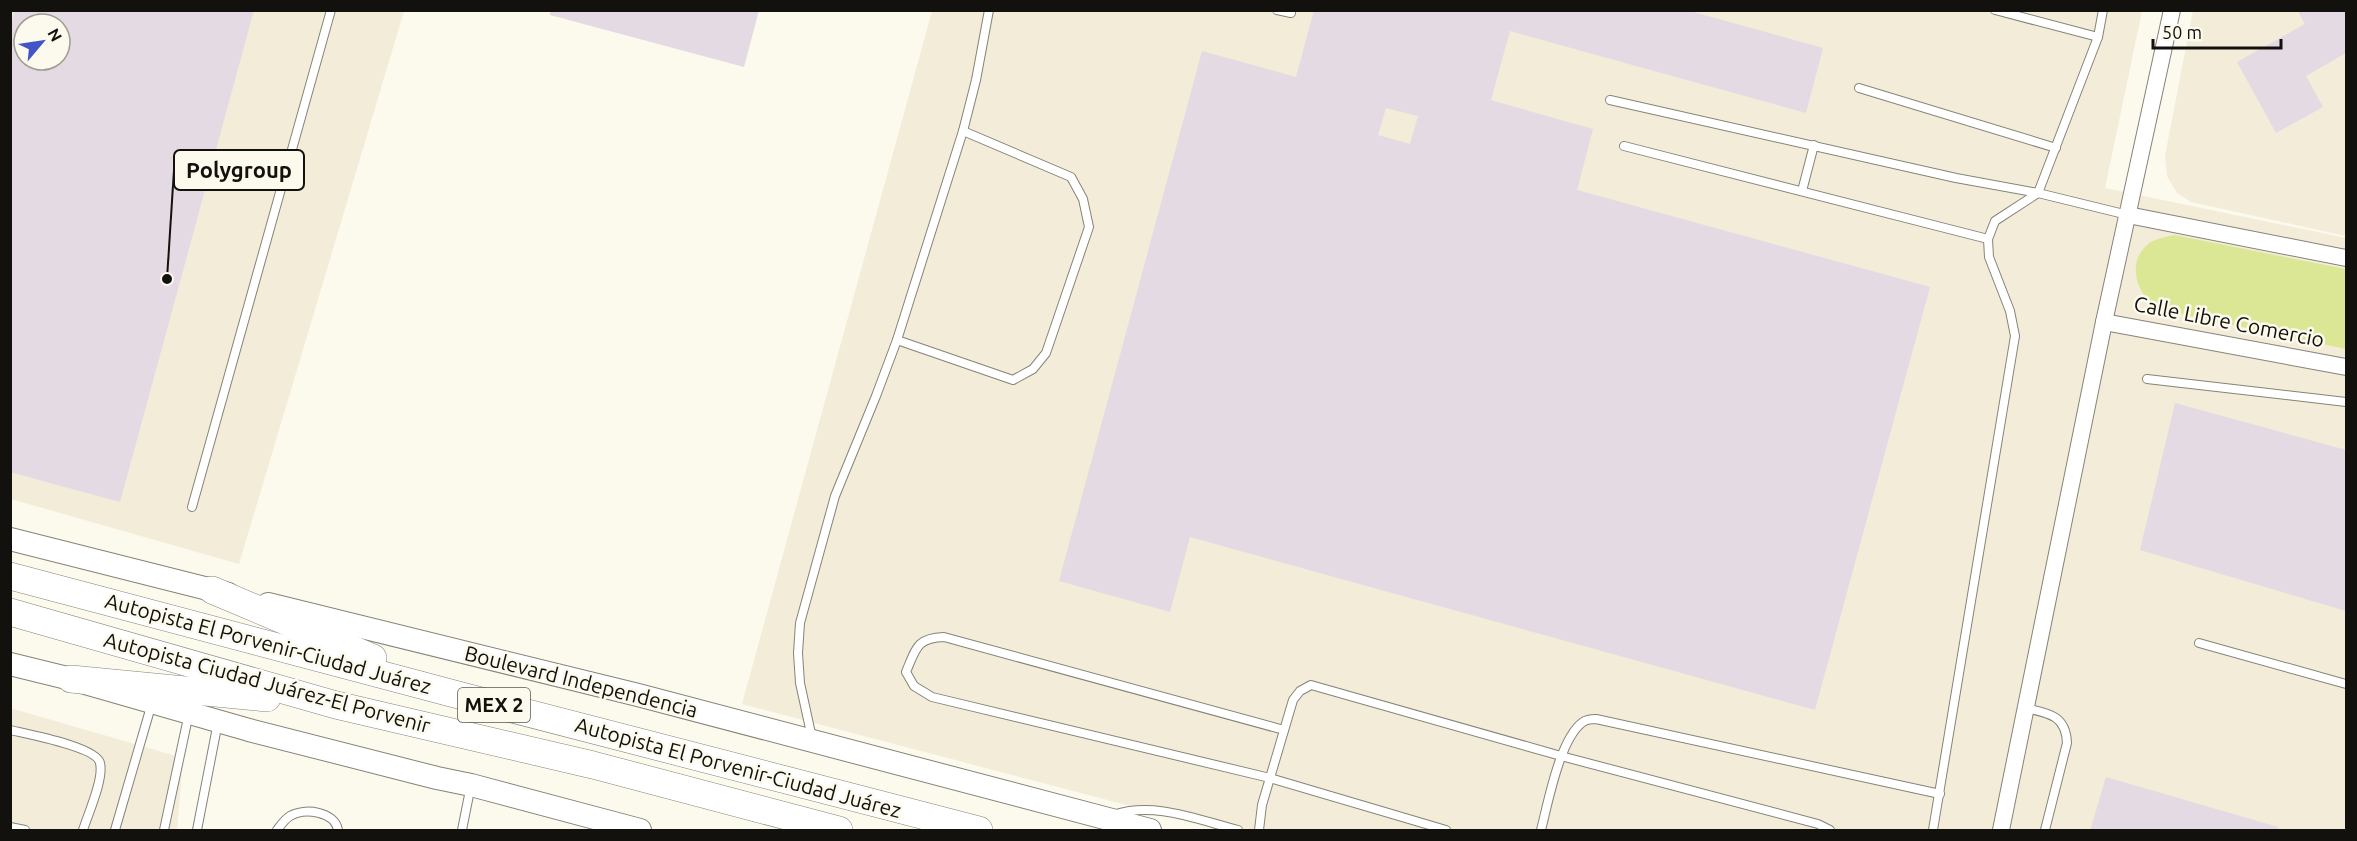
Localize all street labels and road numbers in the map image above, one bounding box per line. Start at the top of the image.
street label: Calle Libre Comercio [2132,291,2326,351]
street label: Autopista El Porvenir-Ciudad Juárez [103,588,434,698]
street label: Autopista Ciudad Juárez-El Porvenir [101,627,433,737]
street label: Boulevard Independencia [462,640,700,722]
road number: MEX 2 [458,688,530,722]
street label: Autopista El Porvenir-Ciudad Juárez [573,712,904,822]

